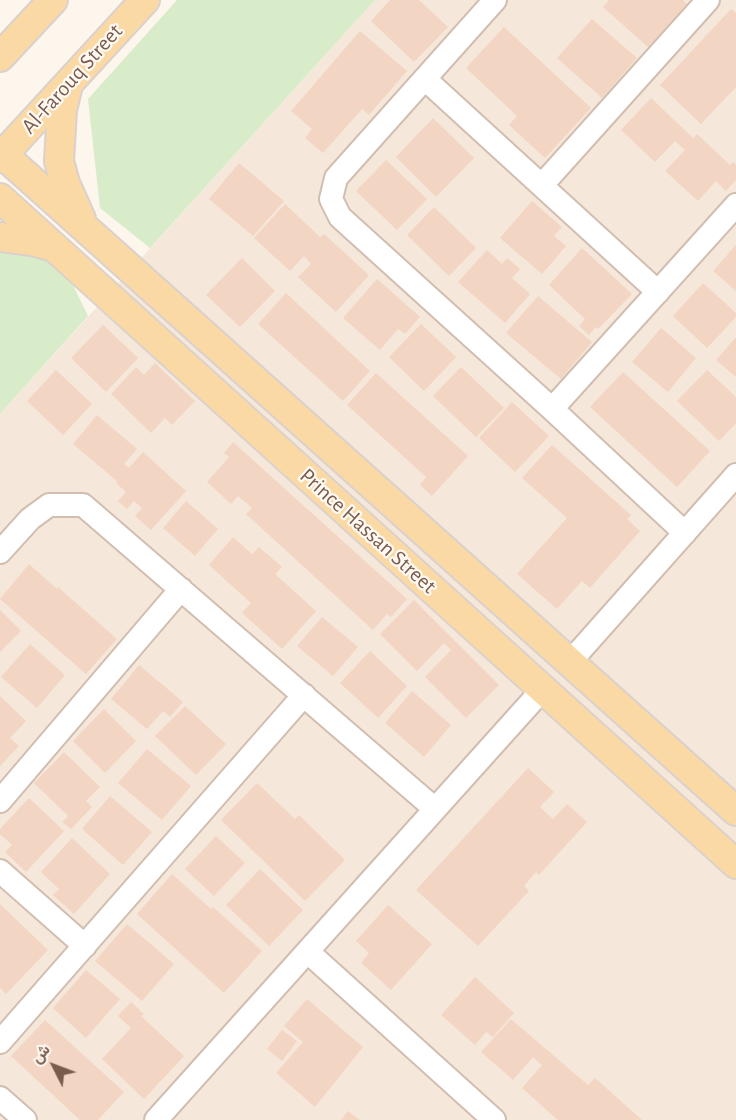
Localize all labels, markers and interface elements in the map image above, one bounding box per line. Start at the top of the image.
street label: Al-Farouq Street [16,19,128,139]
street label: Prince Hassan Street [294,463,442,599]
north arrow [24,1036,84,1096]
text: ش [28,1041,53,1066]

